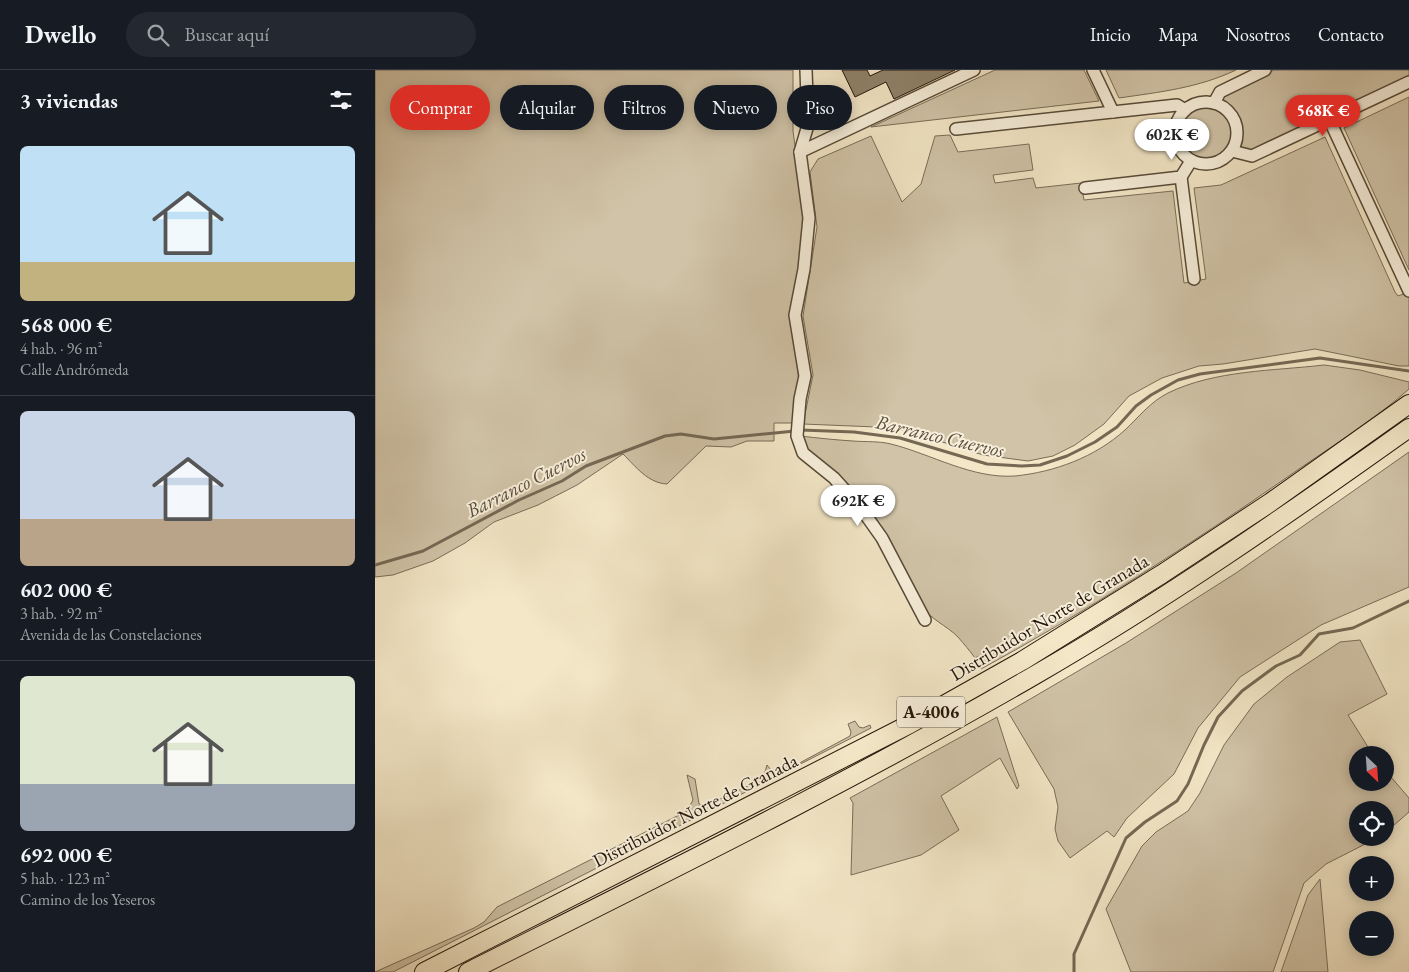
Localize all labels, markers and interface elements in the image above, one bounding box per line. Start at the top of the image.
search box [126,12,476,57]
text: Dwello [25,19,96,50]
icon: search [144,21,172,49]
text: Buscar aquí [184,22,269,47]
text: Inicio [1090,23,1131,46]
text: Mapa [1159,23,1198,46]
text: Nosotros [1226,23,1290,46]
text: Contacto [1318,23,1384,46]
chip: Comprar [390,85,490,130]
chip: Alquilar [500,85,594,130]
chip: Filtros [604,85,684,130]
chip: Nuevo [694,85,777,130]
chip: Piso [787,85,852,130]
icon: filters [327,86,355,114]
text: 3 viviendas [20,87,118,114]
pin: 568K € [1282,94,1364,137]
text: 568K € [1296,100,1350,121]
pin: 602K € [1131,118,1213,161]
text: 602K € [1145,124,1199,145]
icon: home [143,178,233,268]
text: 568 000 € [20,311,112,338]
text: 4 hab. · 96 m² [20,338,102,359]
text: Calle Andrómeda [20,359,129,380]
water label: Barranco Cuervos [872,408,1007,463]
water label: Barranco Cuervos [461,440,591,524]
icon: home [143,444,233,534]
pin: 692K € [817,484,899,527]
text: 692K € [831,490,885,511]
street label: Distribuidor Norte de Granada [945,548,1153,687]
text: 602 000 € [20,576,112,603]
text: 3 hab. · 92 m² [20,603,102,624]
text: Avenida de las Constelaciones [20,624,202,645]
road number: A-4006 [897,696,965,728]
icon: home [143,709,233,799]
north arrow [1349,746,1394,791]
map controls [1349,746,1394,956]
street label: Distribuidor Norte de Granada [588,748,802,873]
button: locate [1349,801,1394,846]
text: 692 000 € [20,841,112,868]
button: + [1349,856,1394,901]
text: 5 hab. · 123 m² [20,868,110,889]
text: Camino de los Yeseros [20,889,155,910]
button: − [1349,911,1394,956]

